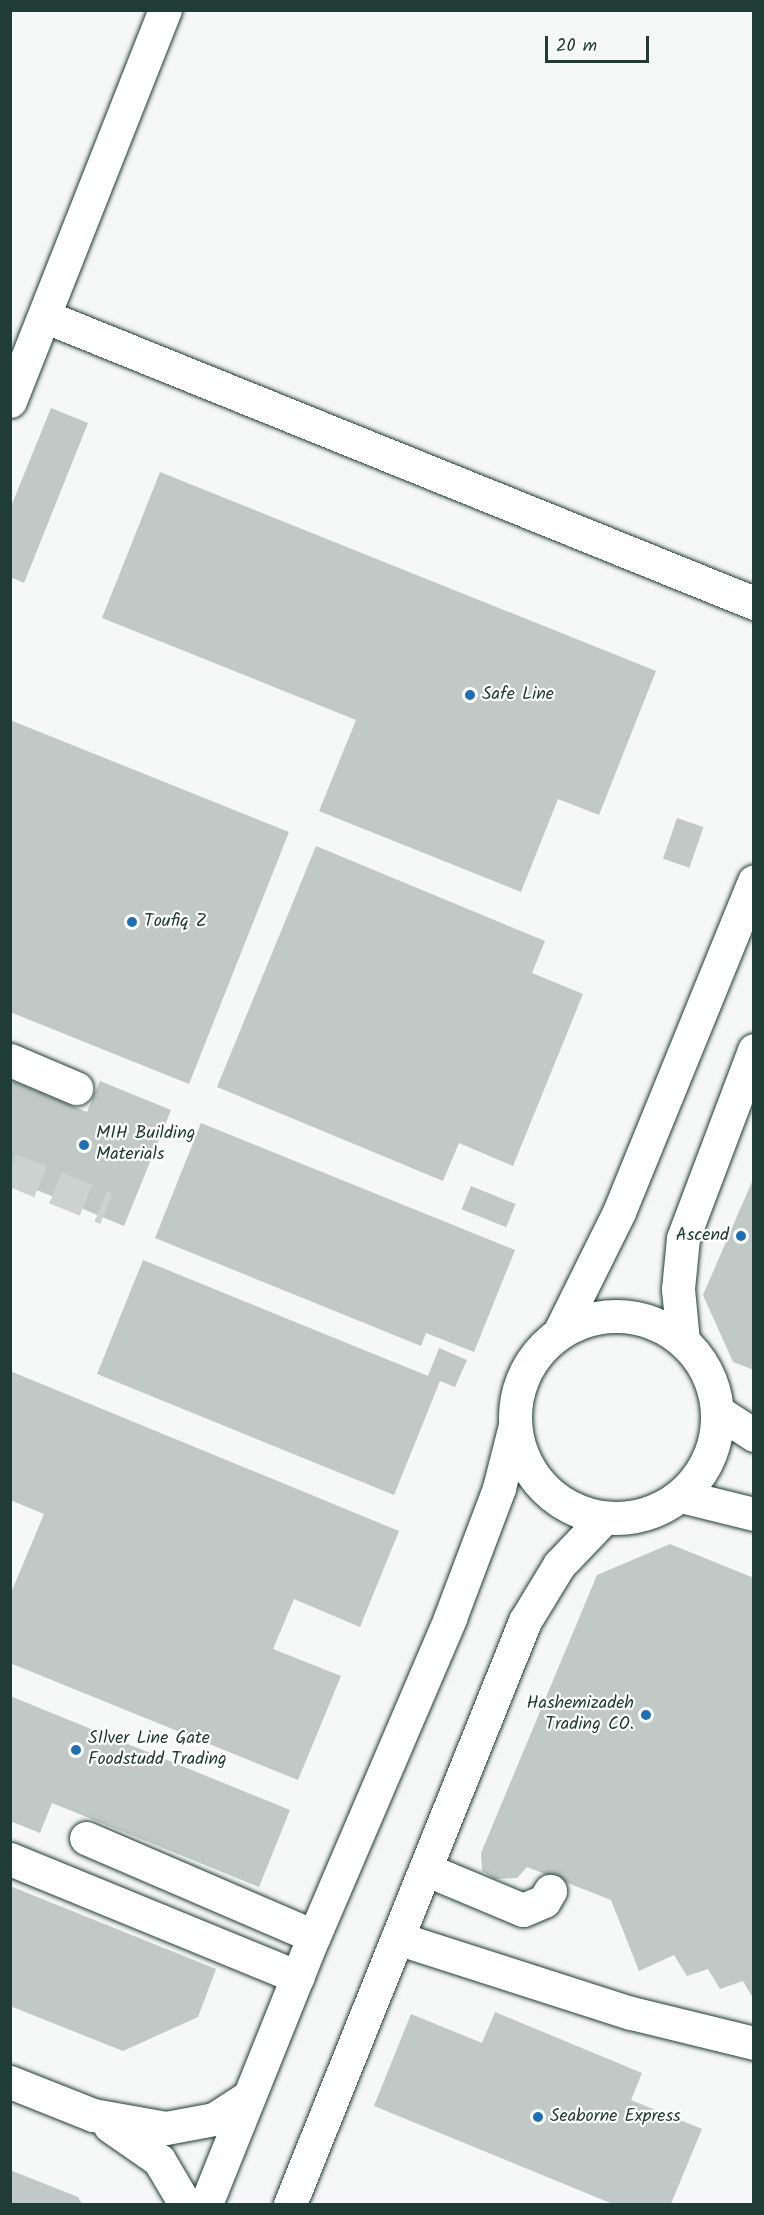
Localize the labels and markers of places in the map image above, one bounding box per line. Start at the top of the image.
place label: Safe Line [482,684,554,706]
marker: Safe Line [463,688,477,702]
place label: Toufiq Z [144,911,207,933]
marker: Toufiq Z [125,915,139,929]
place label: MIH Building Materials [96,1124,195,1166]
marker: MIH Building Materials [77,1138,91,1152]
place label: Ascend [676,1225,729,1247]
marker: Ascend [734,1229,748,1243]
place label: Hashemizadeh Trading CO. [526,1694,634,1736]
marker: Hashemizadeh Trading CO. [639,1708,653,1722]
place label: SIlver Line Gate Foodstudd Trading [88,1729,227,1772]
marker: SIlver Line Gate Foodstudd Trading [69,1743,83,1757]
place label: Seaborne Express [550,2106,681,2128]
marker: Seaborne Express [531,2110,545,2124]

